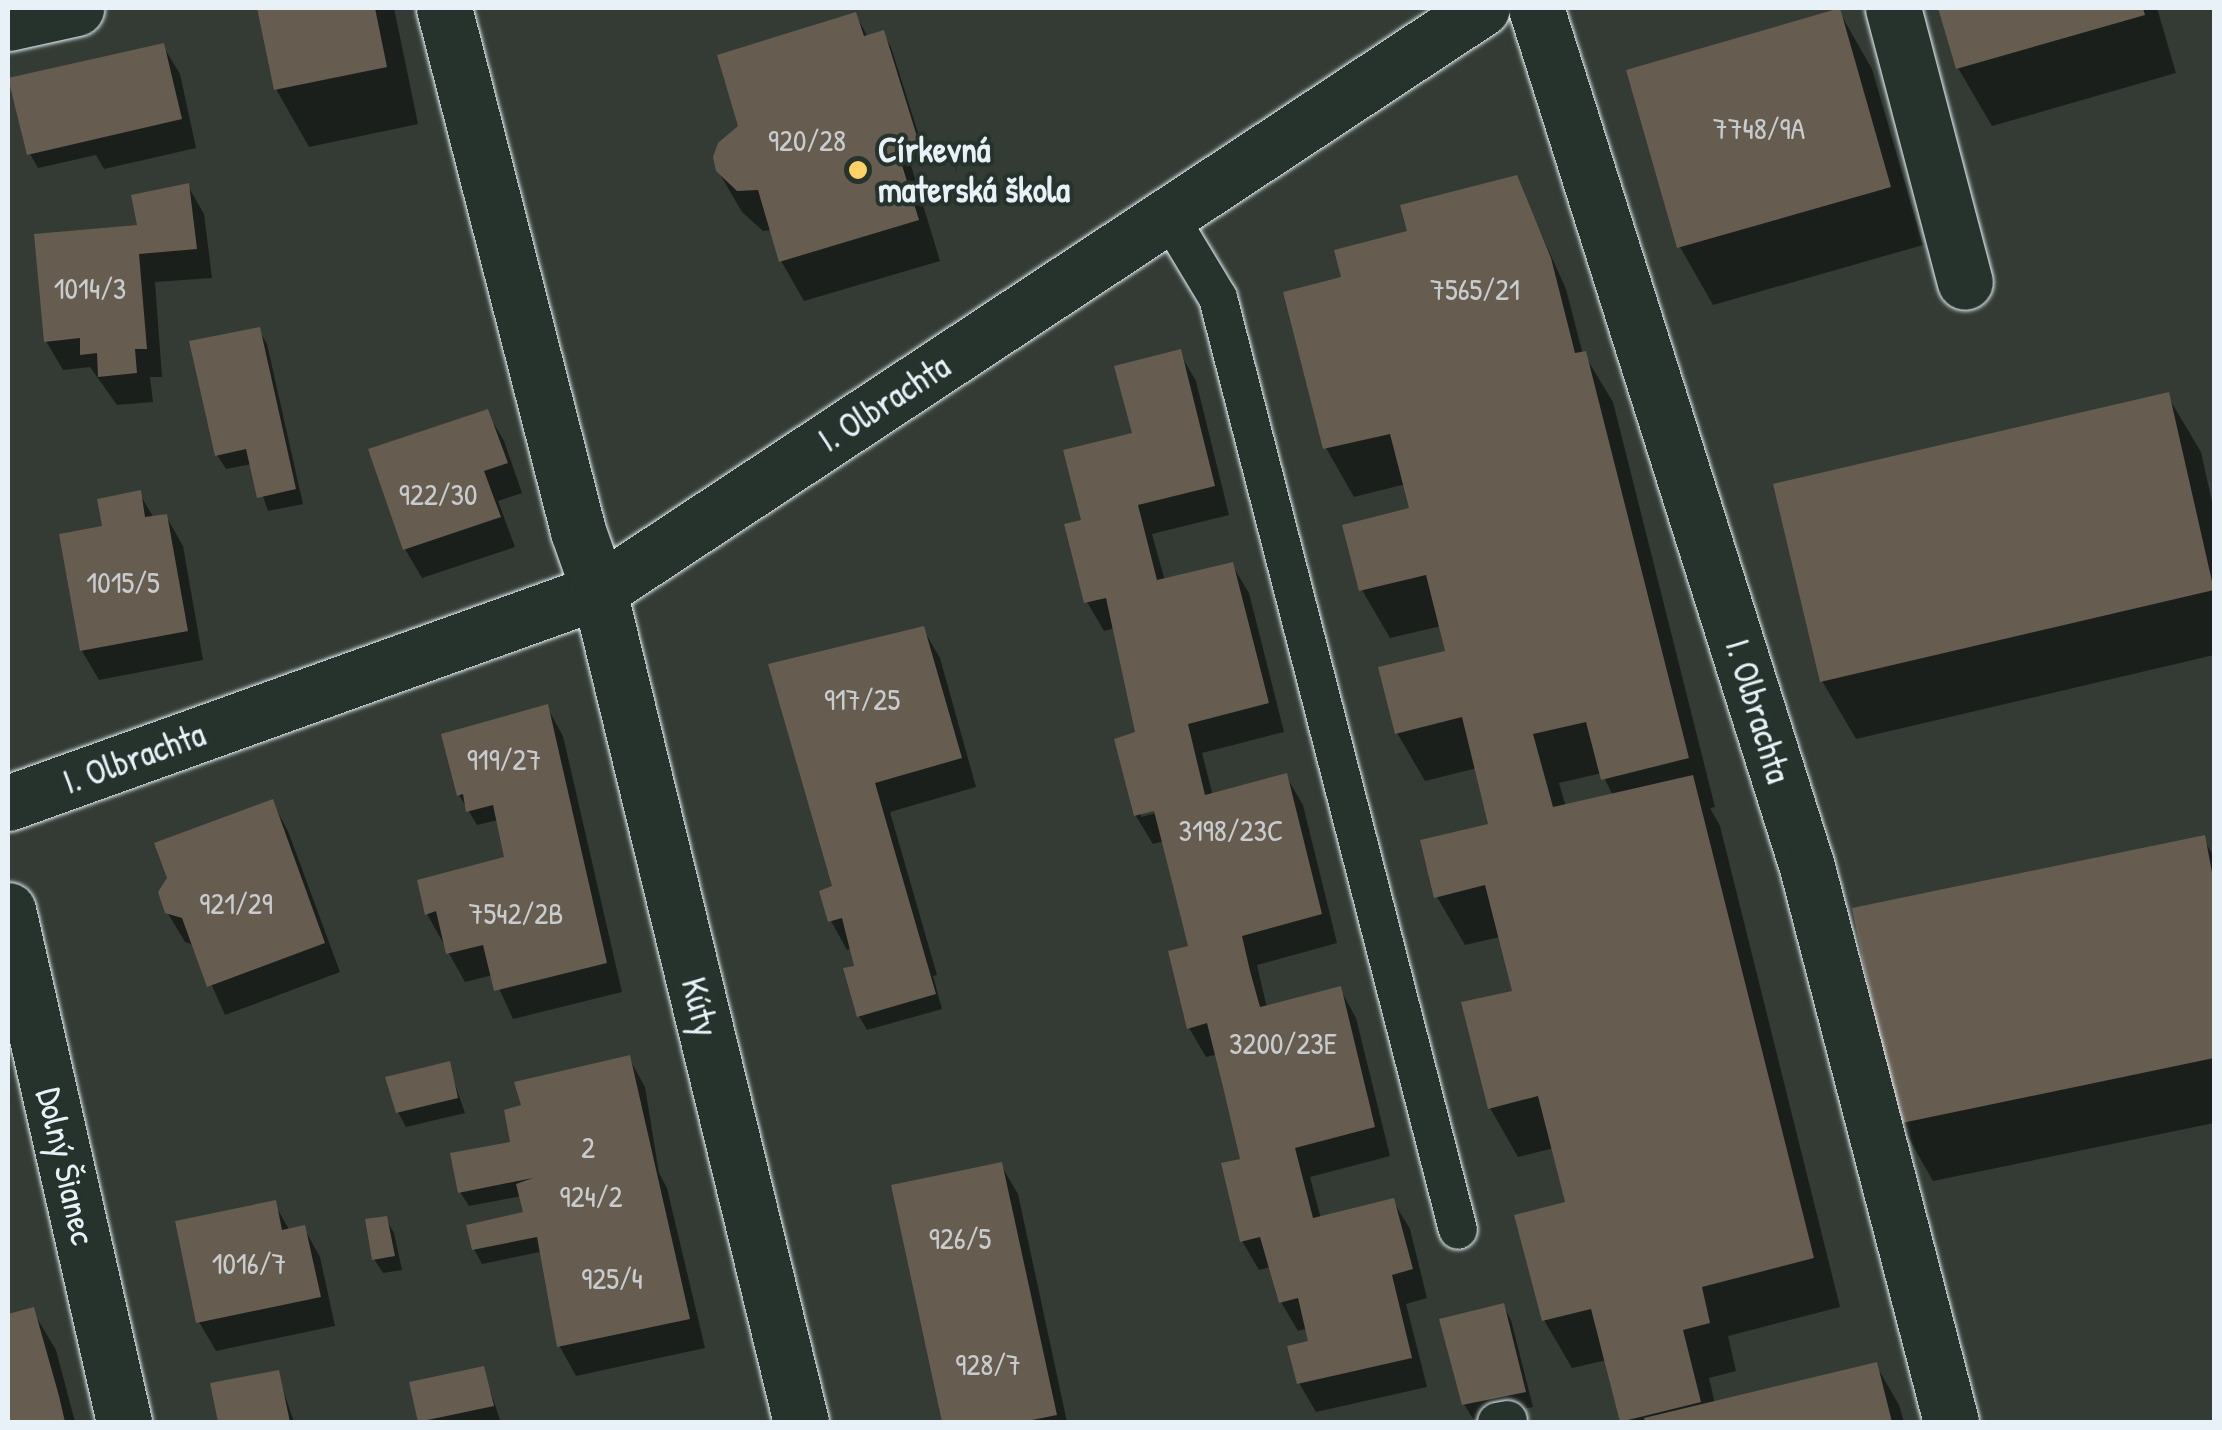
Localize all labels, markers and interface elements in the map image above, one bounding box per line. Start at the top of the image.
house number: 7748/9A [1713,110,1805,146]
house number: 920/28 [768,122,846,158]
place label: Církevná materská škola [878,129,1070,211]
marker: Církevná materská škola [847,159,869,181]
house number: 1014/3 [54,270,126,306]
house number: 7565/21 [1430,271,1520,307]
street label: I. Olbrachta [810,345,958,461]
house number: 922/30 [399,476,477,512]
house number: 1015/5 [86,564,160,600]
street label: I. Olbrachta [1716,634,1800,788]
house number: 917/25 [824,681,900,717]
street label: I. Olbrachta [57,713,211,803]
house number: 919/27 [467,741,541,777]
house number: 3198/23C [1179,812,1283,848]
house number: 921/29 [199,885,273,921]
house number: 7542/2B [469,895,563,931]
street label: Kúty [672,973,728,1041]
house number: 3200/23E [1229,1025,1337,1061]
street label: Dolný Šianec [28,1083,104,1249]
house number: 2 [581,1129,595,1165]
house number: 924/2 [559,1178,623,1214]
house number: 926/5 [929,1220,991,1256]
house number: 1016/7 [212,1245,286,1281]
house number: 925/4 [581,1260,643,1296]
house number: 928/7 [955,1346,1021,1382]

